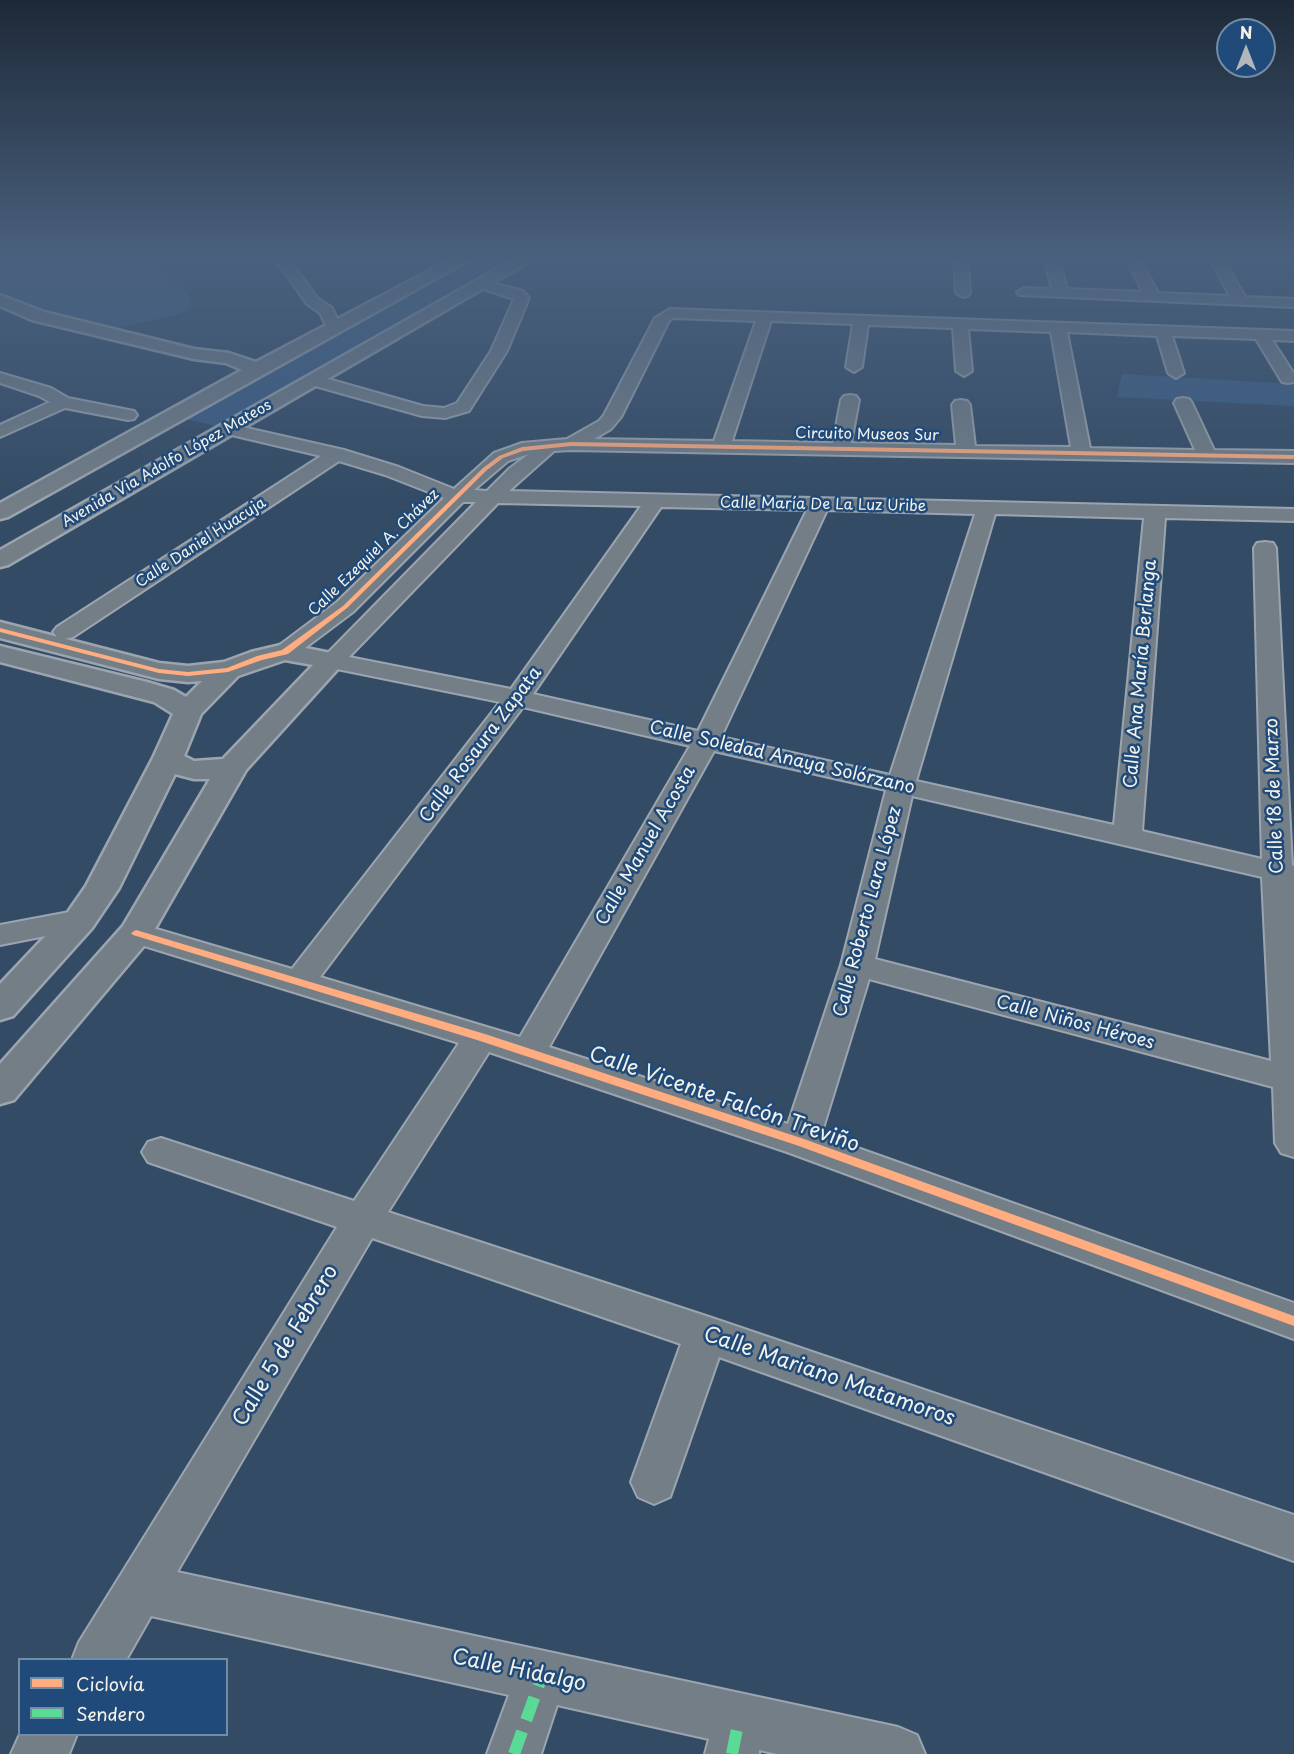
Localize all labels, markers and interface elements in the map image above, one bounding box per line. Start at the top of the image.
north arrow [1216,18,1276,78]
text: N [1240,20,1252,44]
street label: Avenida Via Adolfo López Mateos [59,396,275,532]
street label: Circuito Museos Sur [795,425,939,445]
street label: Calle Ezequiel A. Chávez [305,486,443,620]
street label: Calle Daniel Huacuja [133,494,269,592]
street label: Calle María De La Luz Uribe [720,494,926,516]
street label: Calle Ana María Berlanga [1120,559,1162,789]
street label: Calle Rosaura Zapata [415,663,547,827]
street label: Calle Soledad Anaya Solórzano [647,717,917,799]
street label: Calle 18 de Marzo [1261,718,1289,874]
street label: Calle Manuel Acosta [592,762,700,930]
street label: Calle Roberto Lara López [829,804,907,1020]
street label: Calle Niños Héroes [993,991,1157,1055]
street label: Calle Vicente Falcón Treviño [585,1042,863,1158]
street label: Calle 5 de Febrero [228,1261,344,1431]
street label: Calle Mariano Matamoros [700,1322,958,1432]
street label: Calle Hidalgo [450,1645,588,1697]
legend [18,1658,228,1736]
text: Ciclovía [76,1670,144,1697]
text: Sendero [76,1700,145,1727]

